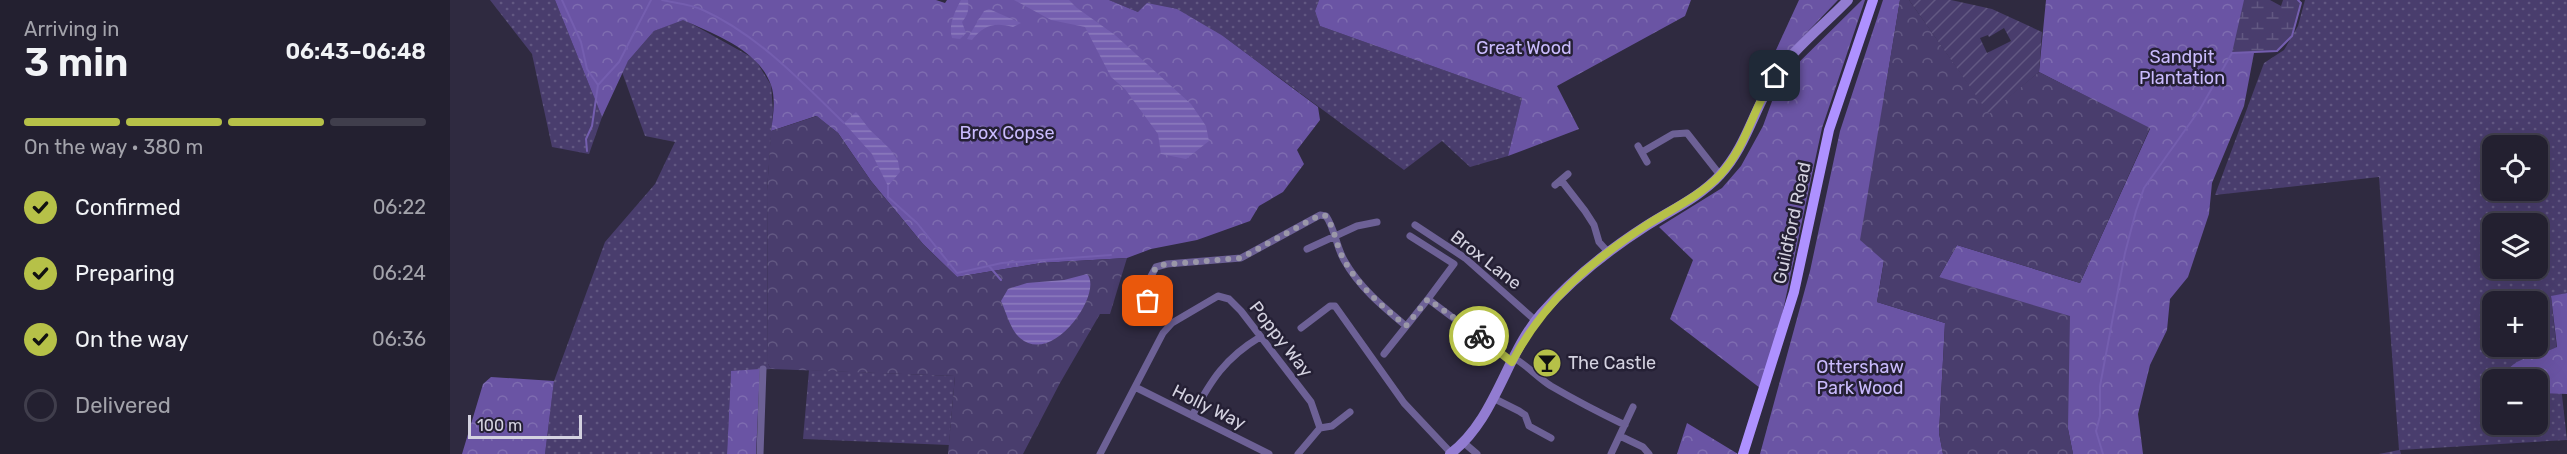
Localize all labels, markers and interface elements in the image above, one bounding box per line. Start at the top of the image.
text: Arriving in [24,17,119,41]
park label: Great Wood [1476,37,1572,59]
text: 06:43–06:48 [285,38,426,65]
text: 3 min [24,40,129,86]
park label: Sandpit Plantation [2139,46,2225,89]
pin [1749,50,1800,101]
icon: home [1758,59,1791,92]
park label: Brox Copse [959,122,1055,144]
text: On the way · 380 m [24,135,203,159]
map controls [2482,135,2548,435]
button: locate [2482,135,2548,201]
street label: Guildford Road [1768,160,1816,286]
icon: check [24,191,57,224]
text: Confirmed [75,194,181,221]
text: 06:22 [373,195,426,219]
button: layers [2482,213,2548,279]
street label: Brox Lane [1446,225,1526,295]
icon: check [24,257,57,290]
text: Preparing [75,260,175,287]
text: 06:24 [372,261,426,285]
pin [1122,275,1173,326]
icon: bag [1131,284,1164,317]
button: + [2482,291,2548,357]
street label: Poppy Way [1245,297,1317,381]
courier [1449,306,1509,366]
icon: bike [1463,320,1496,353]
icon: check [24,323,57,356]
text: On the way [75,326,189,353]
text: 06:36 [372,327,426,351]
bar icon: The Castle [1531,347,1563,379]
place label: The Castle [1568,352,1656,374]
park label: Ottershaw Park Wood [1816,356,1904,399]
button: − [2482,369,2548,435]
street label: Holly Way [1169,380,1249,434]
text: Delivered [75,392,171,419]
scale bar [468,412,582,440]
text: 100 m [477,416,522,435]

